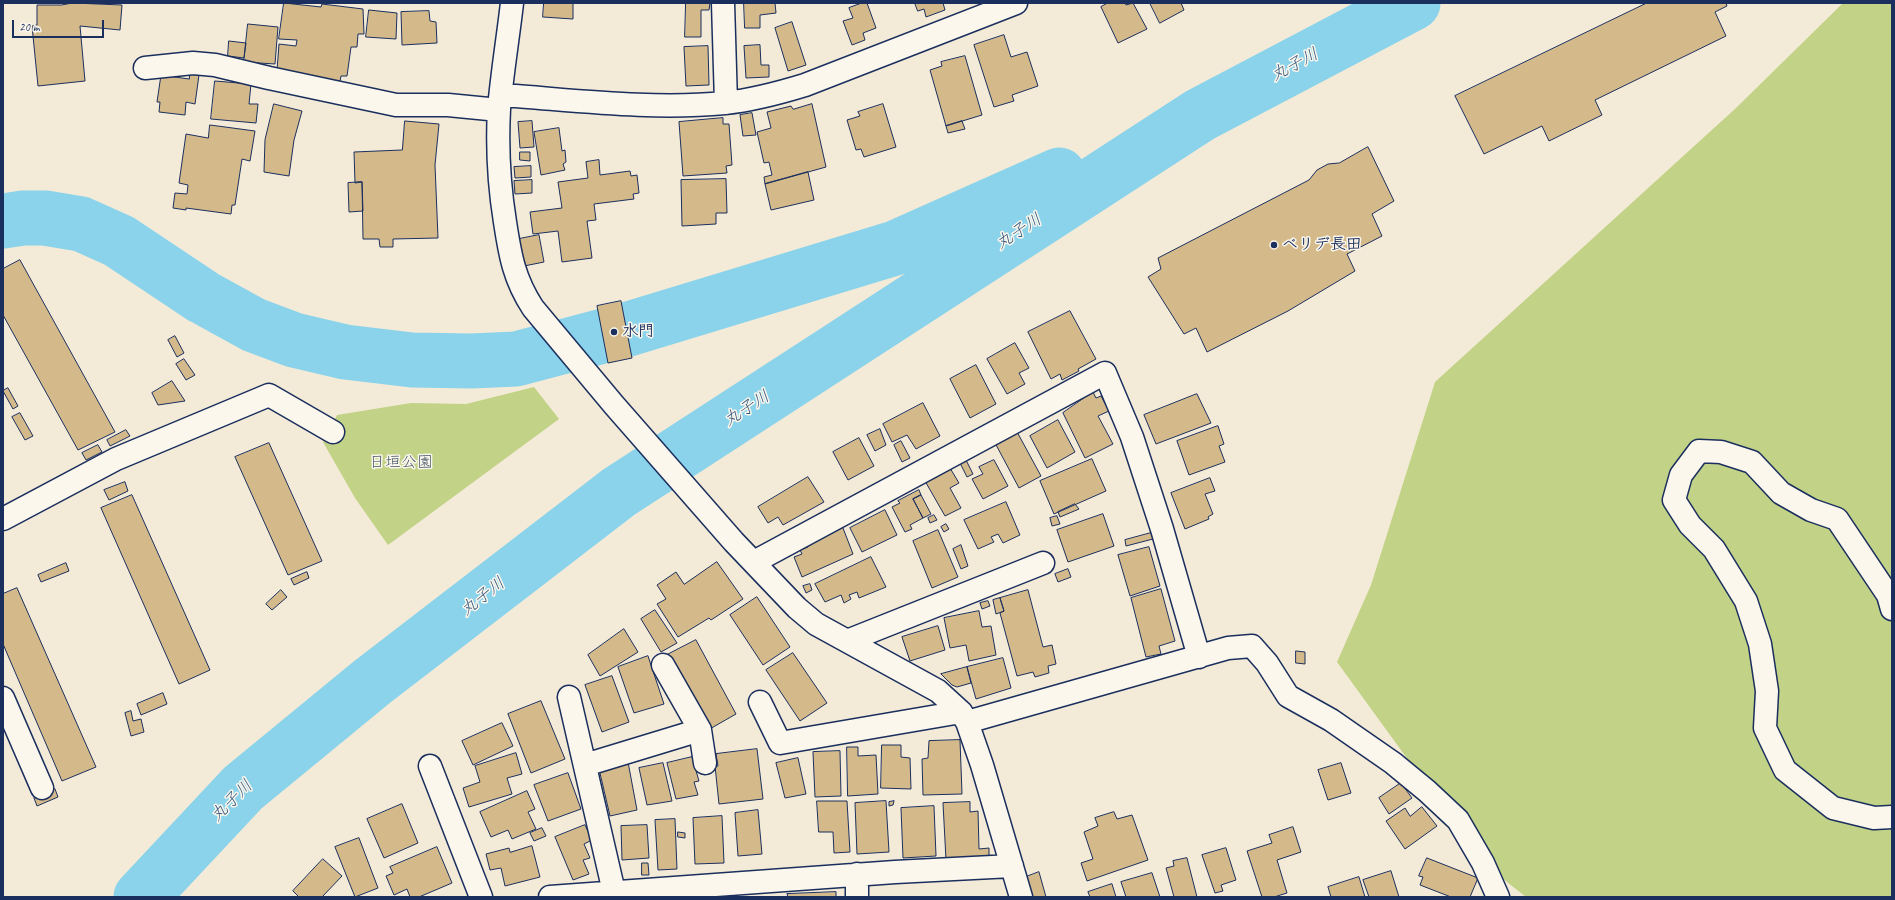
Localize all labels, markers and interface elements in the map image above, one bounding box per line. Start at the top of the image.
scale bar [14,12,106,38]
text: 20 m [19,19,39,35]
water label: 丸子川 [1268,44,1322,86]
water label: 丸子川 [992,210,1046,254]
place label: ベリデ長田 [1282,235,1362,255]
marker: ベリデ長田 [1269,240,1279,250]
place label: 水門 [622,322,654,342]
marker: 水門 [609,327,619,337]
water label: 丸子川 [720,387,774,431]
park label: 日垣公園 [369,453,433,473]
water label: 丸子川 [457,573,509,621]
water label: 丸子川 [207,776,257,826]

